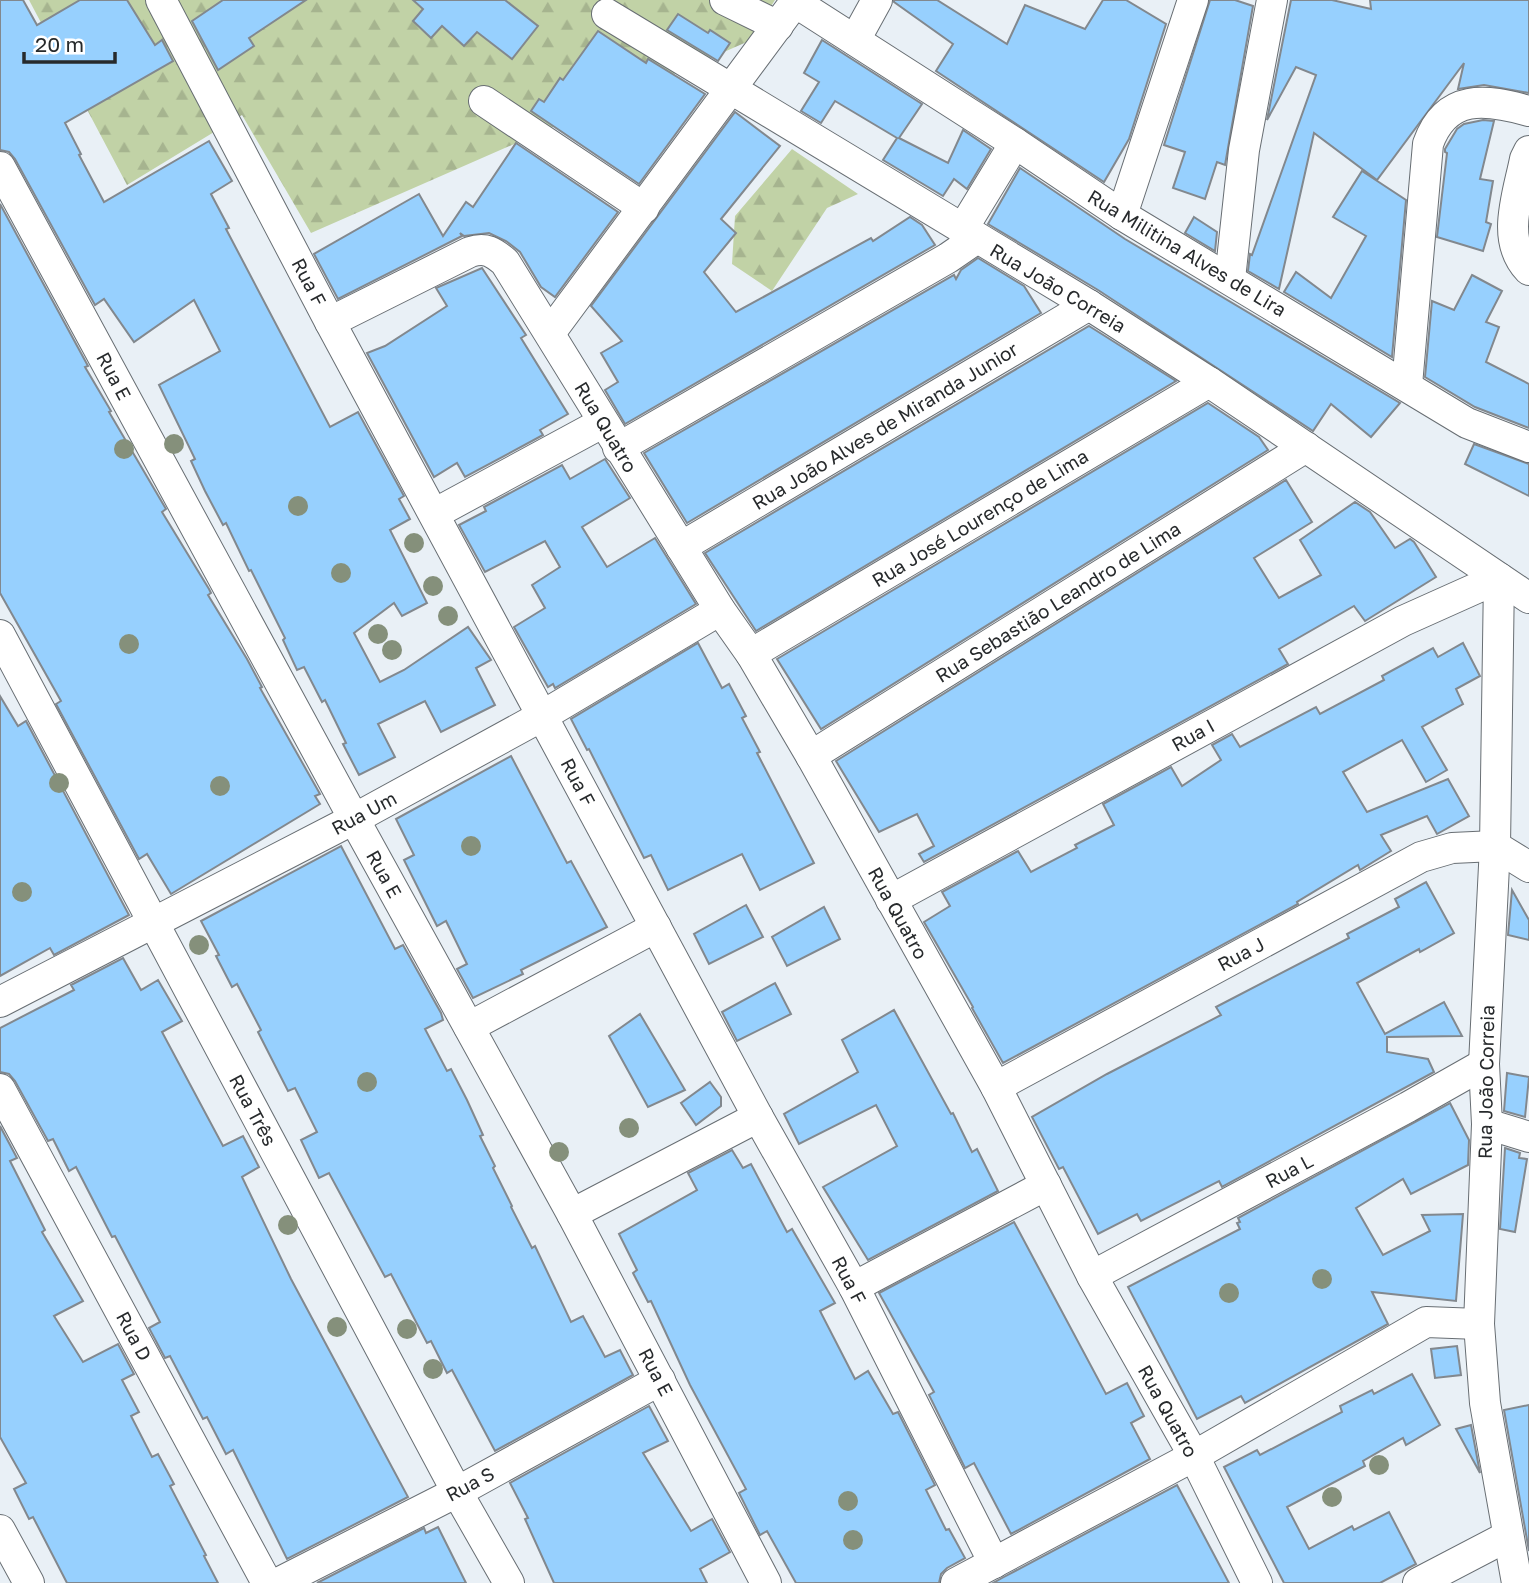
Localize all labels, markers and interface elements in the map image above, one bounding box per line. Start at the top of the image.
scale bar [24,21,116,65]
text: 20 m [35,31,84,57]
street label: Rua Militina Alves de Lira [1084,184,1291,321]
street label: Rua João Correia [986,238,1130,337]
street label: Rua F [287,254,332,310]
street label: Rua João Alves de Miranda Junior [748,337,1022,514]
street label: Rua E [92,348,137,404]
street label: Rua Quatro [570,377,643,476]
street label: Rua José Lourenço de Lima [867,444,1092,591]
street label: Rua Sebastião Leandro de Lima [931,516,1185,687]
street label: Rua I [1167,713,1218,756]
street label: Rua F [556,754,601,810]
street label: Rua Um [327,786,400,839]
street label: Rua E [362,846,407,902]
street label: Rua Quatro [864,863,933,963]
street label: Rua J [1213,932,1268,975]
street label: Rua João Correia [1473,1005,1498,1159]
street label: Rua Três [225,1070,282,1150]
street label: Rua L [1261,1149,1317,1193]
street label: Rua F [827,1252,872,1308]
street label: Rua D [112,1307,157,1364]
street label: Rua E [634,1344,679,1400]
street label: Rua Quatro [1134,1361,1203,1461]
street label: Rua S [442,1461,498,1506]

